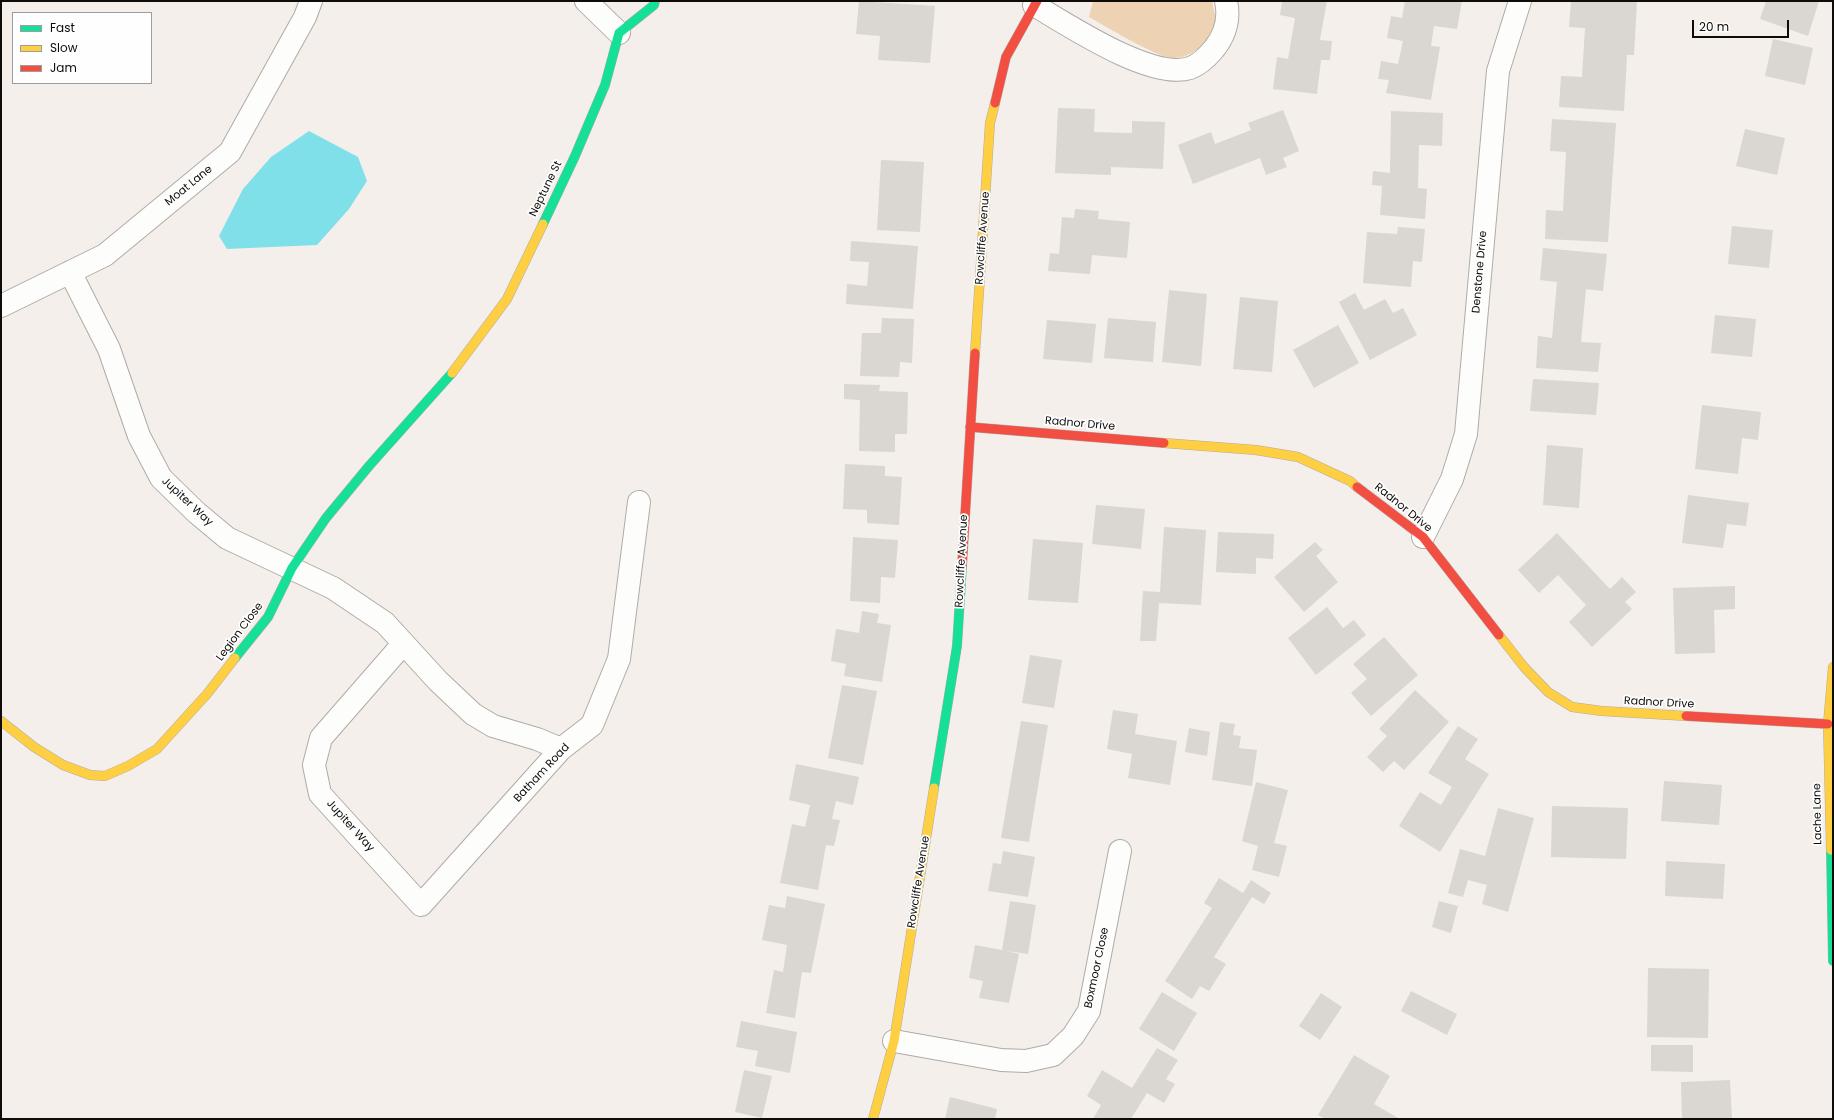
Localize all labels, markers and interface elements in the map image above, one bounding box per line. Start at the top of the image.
legend [12,12,152,84]
scale bar [1694,12,1791,38]
text: 20 m [1699,18,1729,35]
text: Fast [50,19,75,36]
text: Slow [50,39,78,56]
text: Jam [50,59,77,76]
street label: Neptune St [527,159,565,219]
street label: Moat Lane [163,163,215,209]
street label: Rowcliffe Avenue [973,191,993,285]
street label: Denstone Drive [1470,230,1490,314]
street label: Radnor Drive [1044,414,1116,434]
street label: Jupiter Way [159,475,215,529]
street label: Radnor Drive [1372,481,1434,535]
street label: Rowcliffe Avenue [953,514,971,608]
street label: Legion Close [214,600,266,664]
street label: Radnor Drive [1624,695,1694,711]
street label: Batham Road [511,741,573,805]
street label: Lache Lane [1811,783,1825,845]
street label: Jupiter Way [323,797,377,855]
street label: Rowcliffe Avenue [905,835,933,929]
street label: Boxmoor Close [1082,926,1112,1010]

